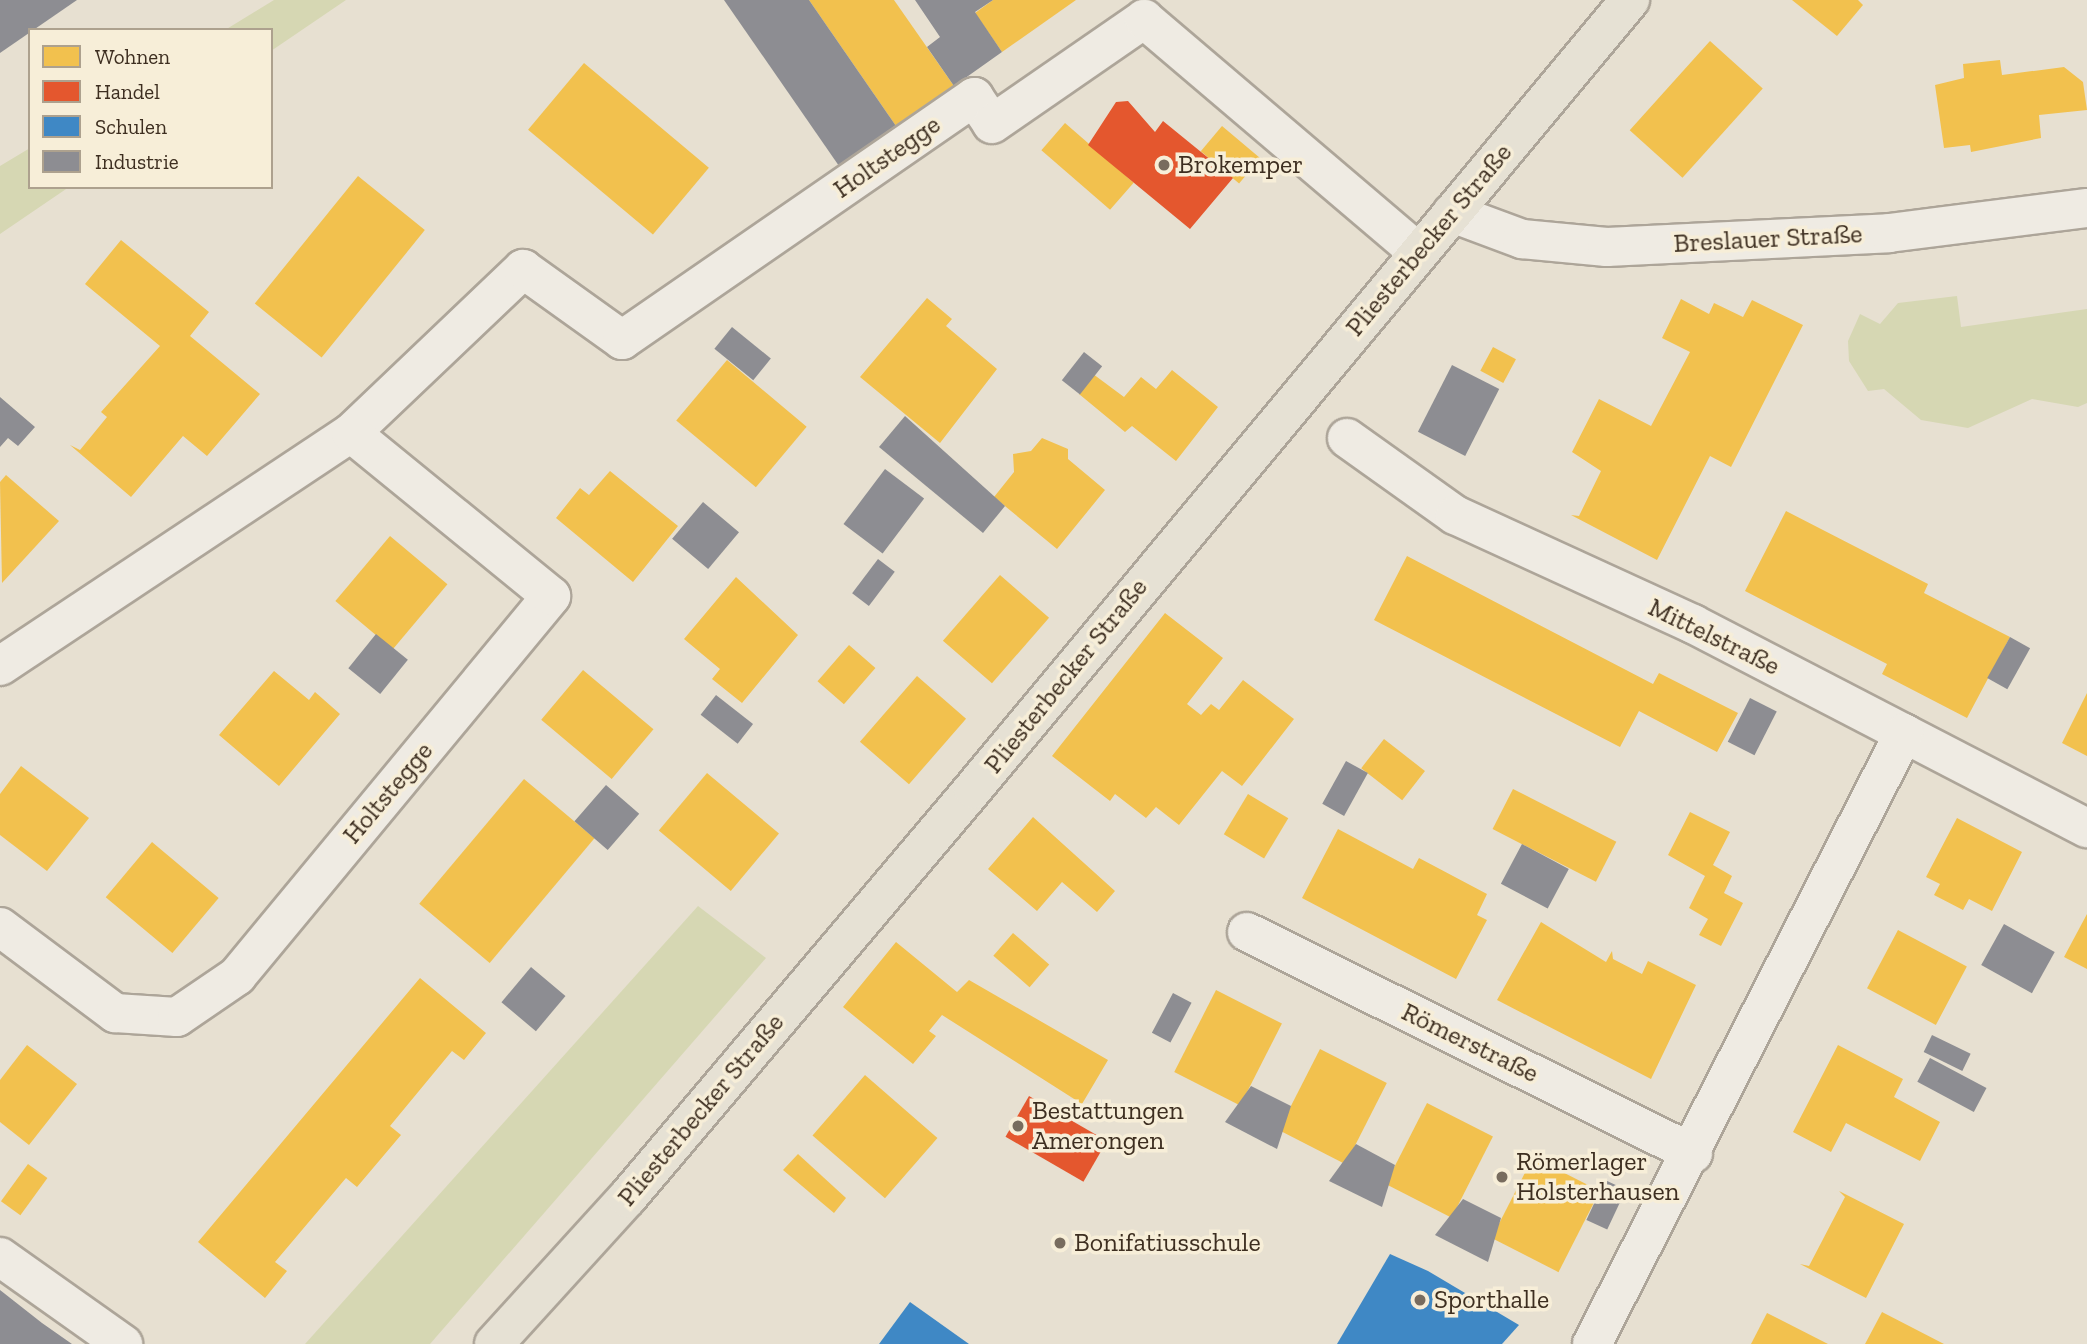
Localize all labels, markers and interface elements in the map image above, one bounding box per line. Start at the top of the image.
legend [28,28,273,189]
text: Wohnen [95,44,170,69]
text: Handel [95,79,160,104]
street label: Holtstegge [828,109,946,205]
text: Schulen [95,114,167,139]
street label: Pliesterbecker Straße [1339,137,1519,343]
text: Industrie [95,149,179,174]
place label: Brokemper [1178,149,1303,181]
marker: Brokemper [1156,157,1172,173]
street label: Breslauer Straße [1673,218,1863,260]
street label: Pliesterbecker Straße [978,572,1154,780]
street label: Mittelstraße [1643,592,1785,682]
street label: Holtstegge [337,736,439,850]
street label: Römerstraße [1397,996,1543,1090]
street label: Pliesterbecker Straße [611,1007,791,1213]
place label: Bestattungen Amerongen [1032,1095,1184,1156]
marker: Bestattungen Amerongen [1010,1118,1026,1134]
place label: Römerlager Holsterhausen [1516,1146,1680,1208]
marker: Römerlager Holsterhausen [1494,1169,1510,1185]
place label: Bonifatiusschule [1074,1227,1261,1259]
marker: Bonifatiusschule [1052,1235,1068,1251]
place label: Sporthalle [1434,1284,1549,1316]
marker: Sporthalle [1412,1292,1428,1308]

